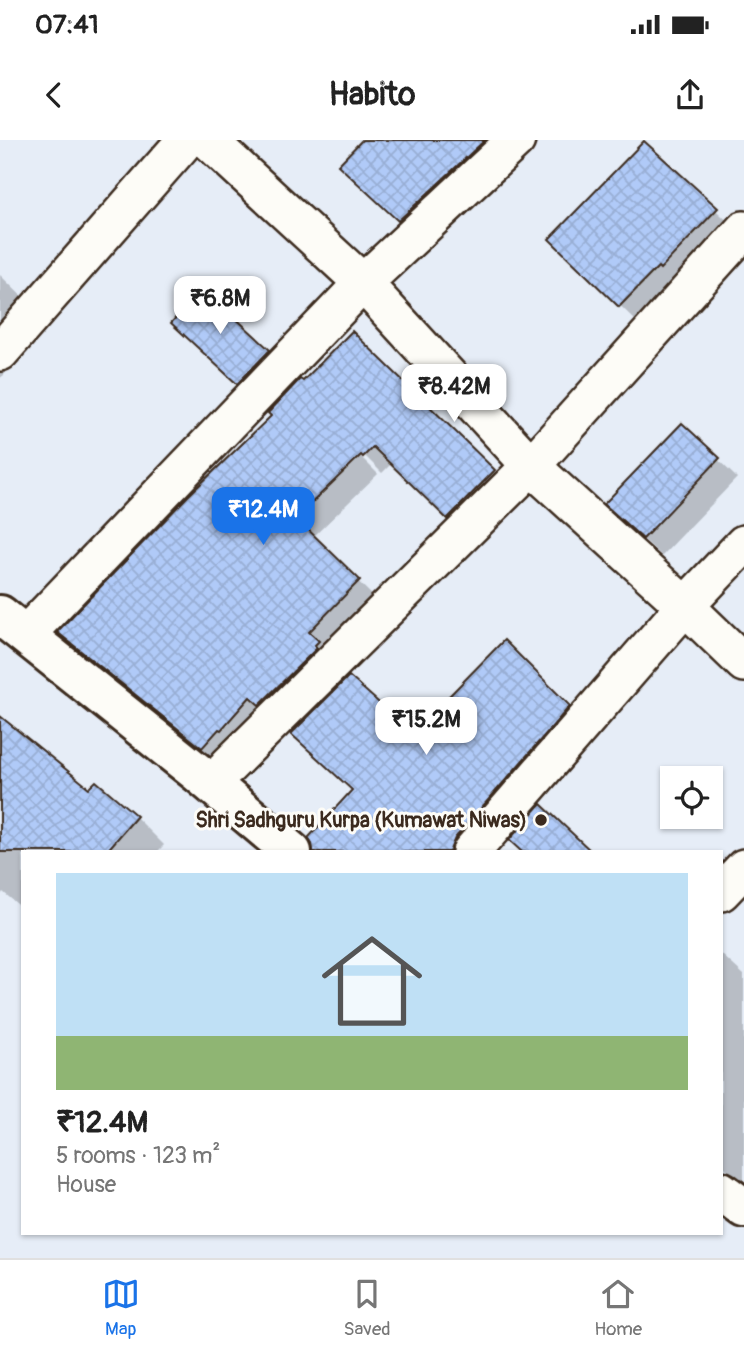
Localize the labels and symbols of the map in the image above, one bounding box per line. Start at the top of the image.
pin: ₹6.8M [171,276,269,336]
pin: ₹8.42M [397,364,511,424]
pin: ₹12.4M [206,488,320,547]
pin: ₹15.2M [369,698,483,757]
place label: Shri Sadhguru Kurpa (Kumawat Niwas) [196,807,527,834]
marker: Shri Sadhguru Kurpa (Kumawat Niwas) [533,812,549,828]

